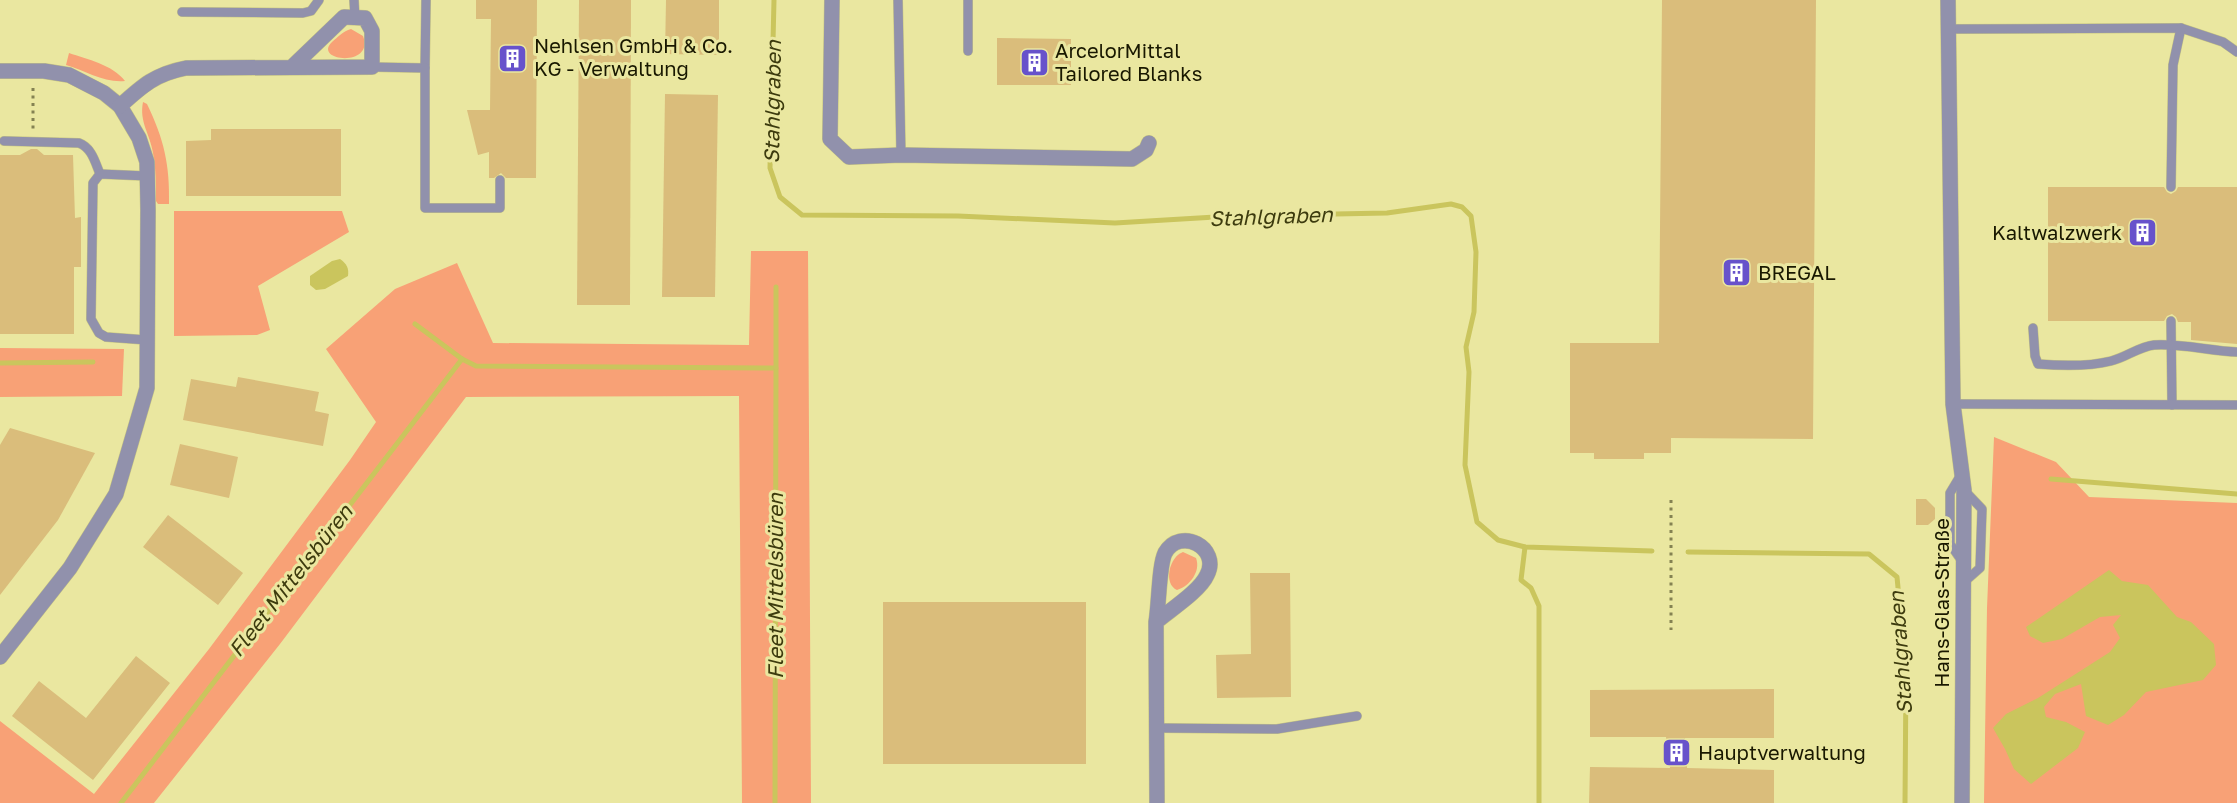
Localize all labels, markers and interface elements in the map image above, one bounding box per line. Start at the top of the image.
place label: Nehlsen GmbH & Co. KG - Verwaltung [534,33,733,80]
place label: ArcelorMittal Tailored Blanks [1055,38,1202,85]
water label: Stahlgraben [758,39,786,164]
building icon: Nehlsen GmbH & Co. KG - Verwaltung [497,42,529,74]
building icon: ArcelorMittal Tailored Blanks [1018,46,1050,78]
water label: Stahlgraben [1209,201,1334,231]
building icon: Kaltwalzwerk [2127,217,2159,249]
place label: Kaltwalzwerk [1992,220,2122,244]
building icon: BREGAL [1721,257,1753,289]
place label: BREGAL [1758,260,1836,284]
water label: Fleet Mittelsbüren [762,492,788,679]
water label: Fleet Mittelsbüren [223,498,358,662]
street label: Hans-Glas-Straße [1929,518,1953,688]
water label: Stahlgraben [1883,589,1917,716]
building icon: Hauptverwaltung [1661,737,1693,769]
place label: Hauptverwaltung [1698,740,1866,764]

